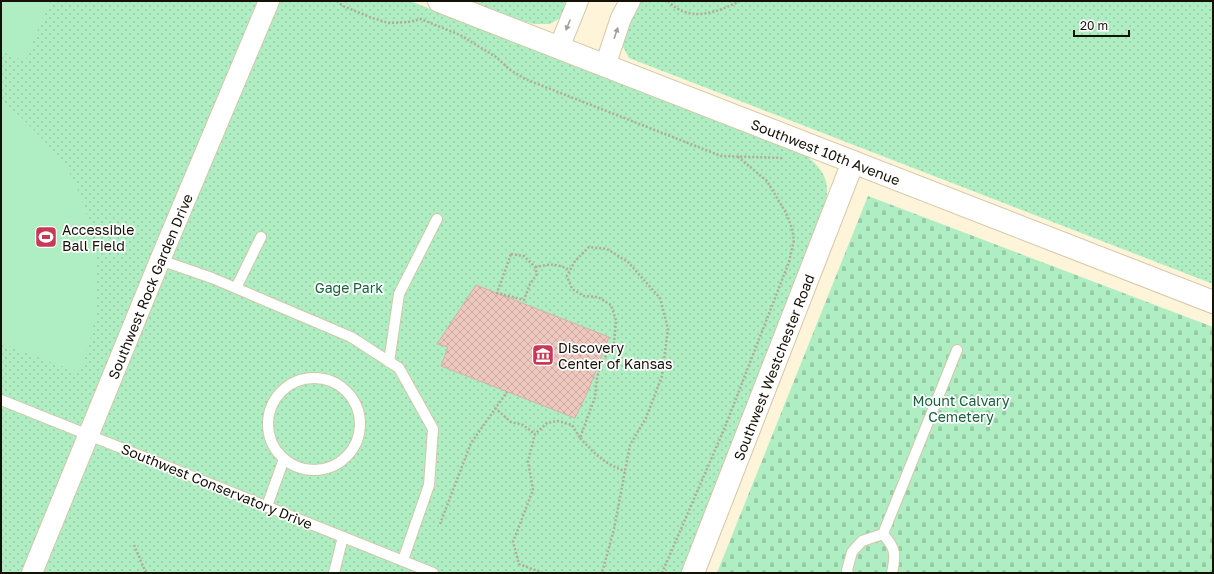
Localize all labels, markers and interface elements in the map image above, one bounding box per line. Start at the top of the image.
scale bar [1074,12,1129,38]
text: 20 m [1080,18,1108,33]
one-way arrow [565,19,571,31]
one-way arrow [613,26,619,38]
street label: Southwest 10th Avenue [749,115,903,188]
street label: Southwest Rock Garden Drive [104,191,196,382]
place label: Accessible Ball Field [62,221,134,254]
sports icon: Accessible Ball Field [33,224,59,250]
street label: Southwest Westchester Road [729,271,817,463]
park label: Gage Park [315,279,383,296]
place label: Discovery Center of Kansas [558,339,672,372]
museum icon: Discovery Center of Kansas [530,342,556,368]
park label: Mount Calvary Cemetery [912,392,1010,425]
street label: Southwest Conservatory Drive [119,440,315,532]

